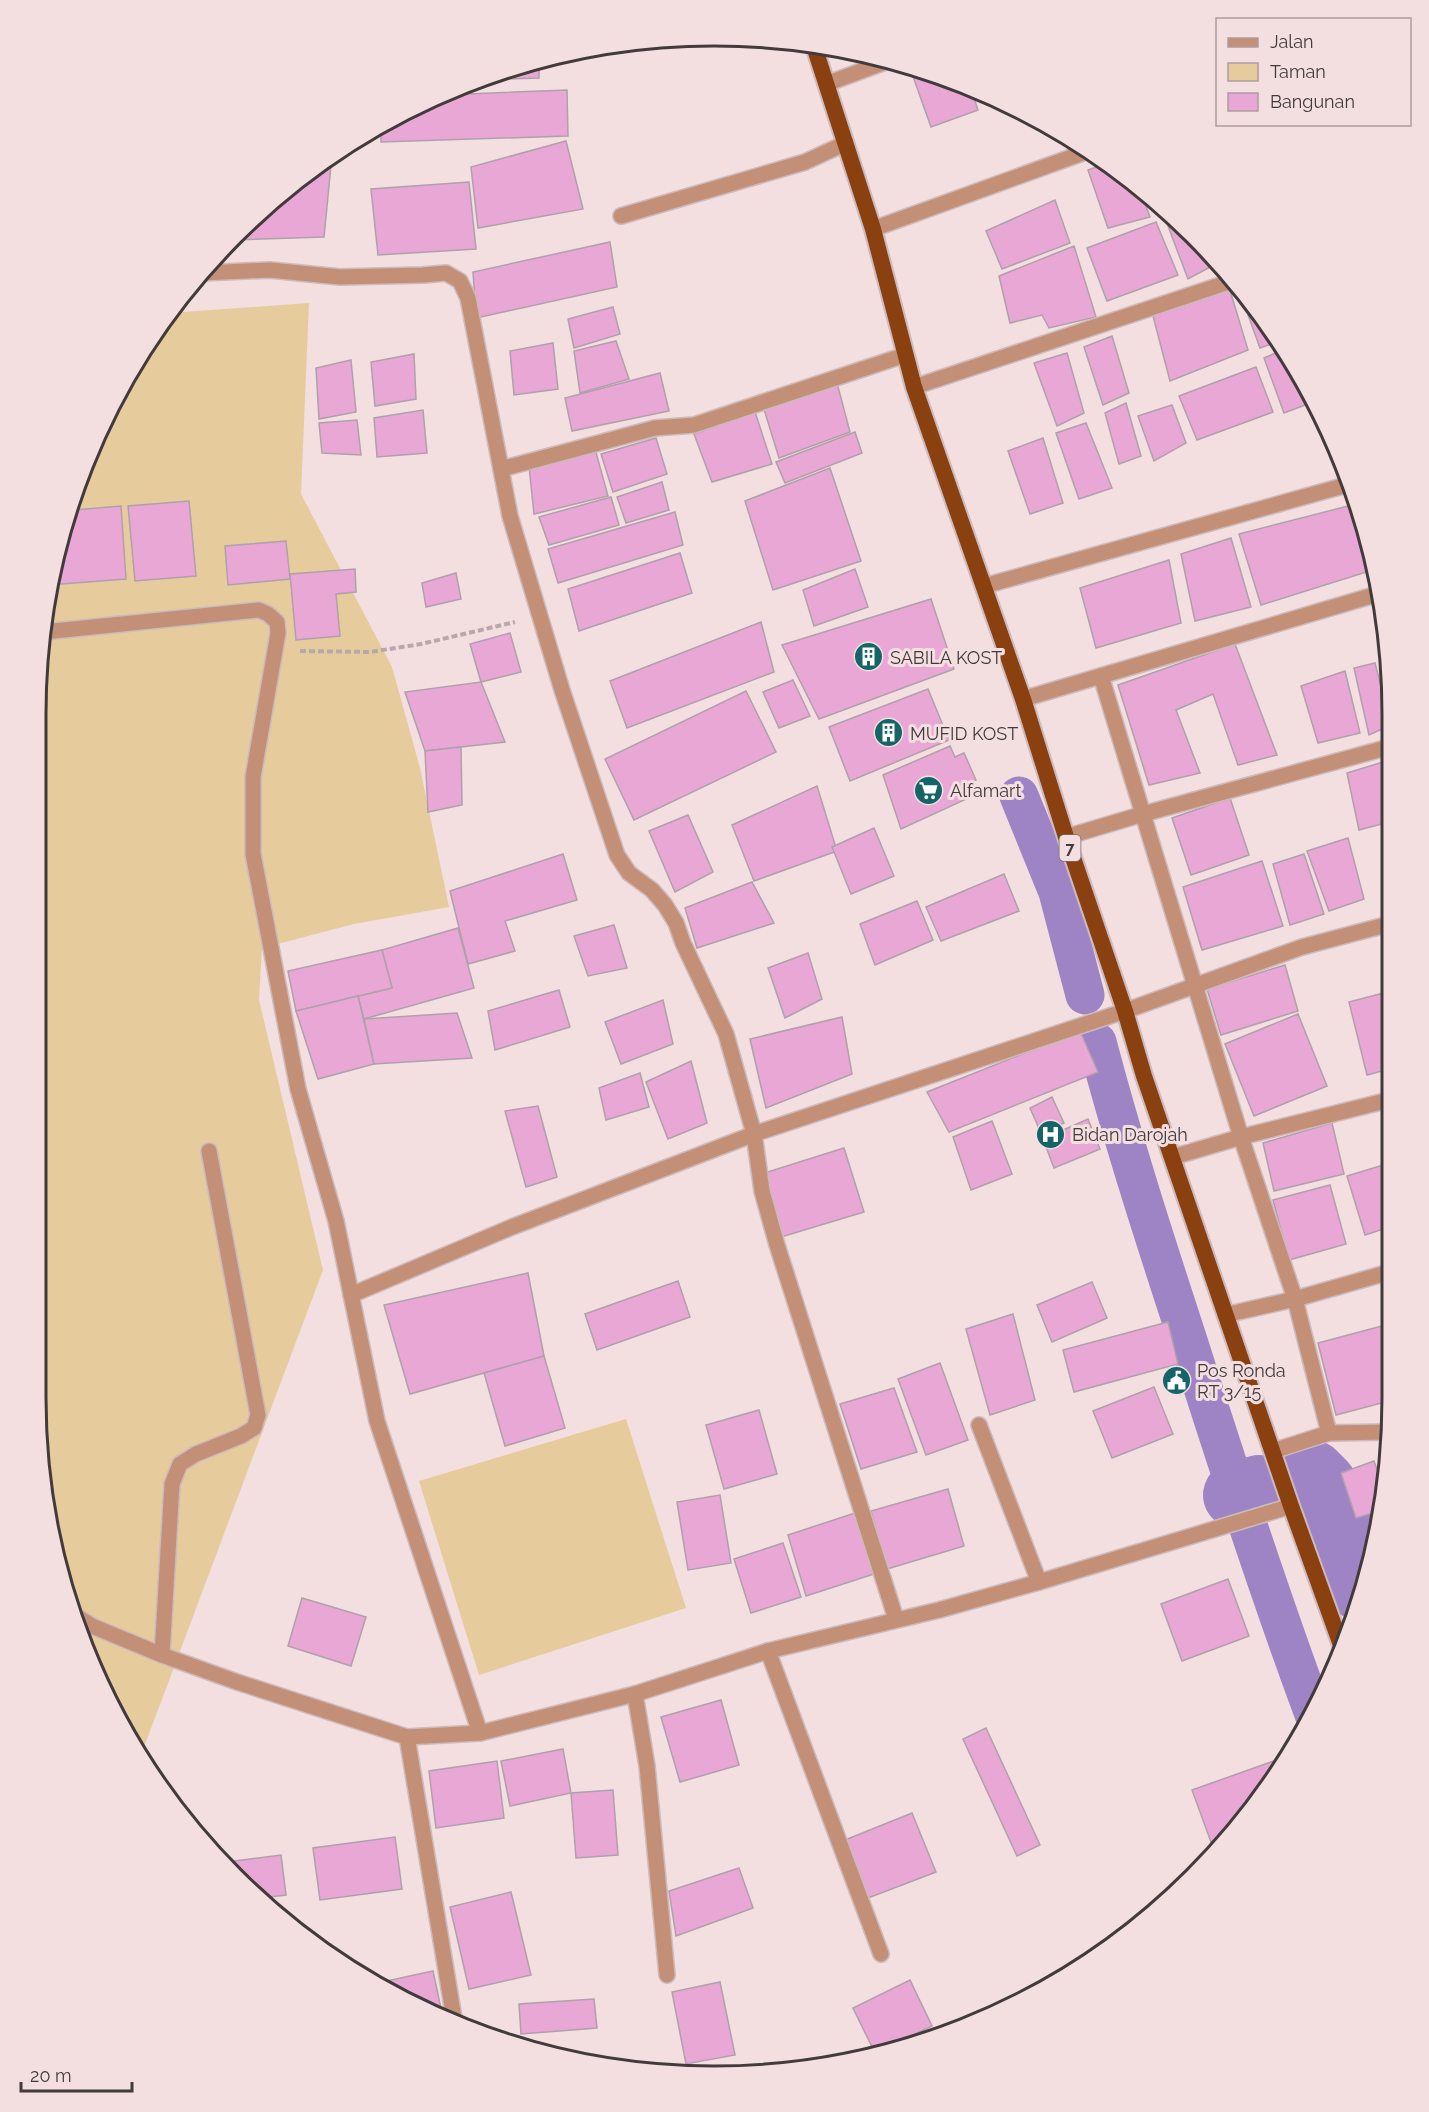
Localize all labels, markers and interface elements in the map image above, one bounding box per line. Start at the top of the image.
legend [1216,18,1411,126]
text: Jalan [1270,31,1314,52]
text: Taman [1270,61,1326,82]
text: Bangunan [1270,91,1355,112]
building icon: SABILA KOST [853,641,885,673]
place label: SABILA KOST [890,647,1002,668]
building icon: MUFID KOST [873,717,905,749]
place label: MUFID KOST [910,723,1018,744]
supermarket icon: Alfamart [913,774,945,806]
place label: Alfamart [950,780,1021,801]
road number: 7 [1060,835,1080,861]
hospital icon: Bidan Darojah [1035,1118,1067,1150]
place label: Bidan Darojah [1072,1124,1188,1145]
place label: Pos Ronda RT 3/15 [1197,1360,1286,1402]
public building icon: Pos Ronda RT 3/15 [1160,1364,1192,1396]
scale bar [21,2055,132,2093]
text: 20 m [30,2065,72,2086]

